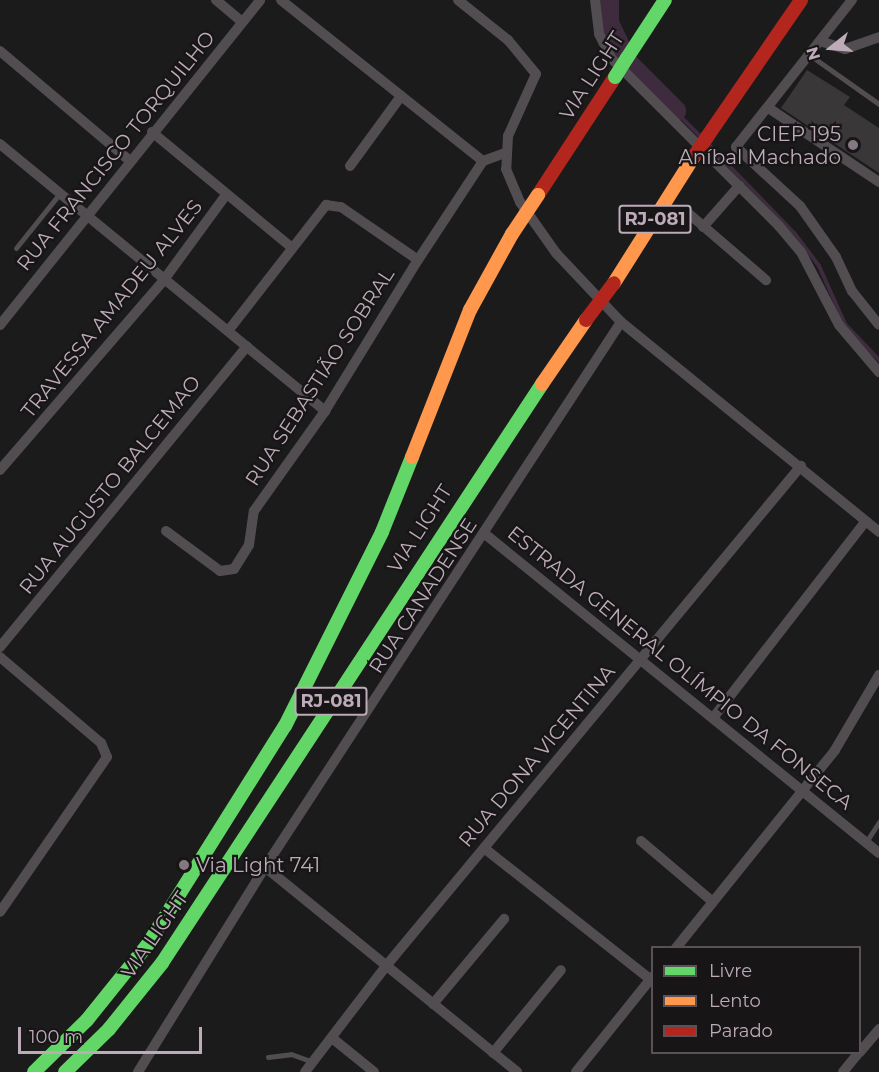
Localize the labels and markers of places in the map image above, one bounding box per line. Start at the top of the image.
place label: CIEP 195 Aníbal Machado [678,122,841,169]
marker: CIEP 195 Aníbal Machado [846,138,860,152]
place label: Via Light 741 [196,853,320,877]
marker: Via Light 741 [177,858,191,872]

